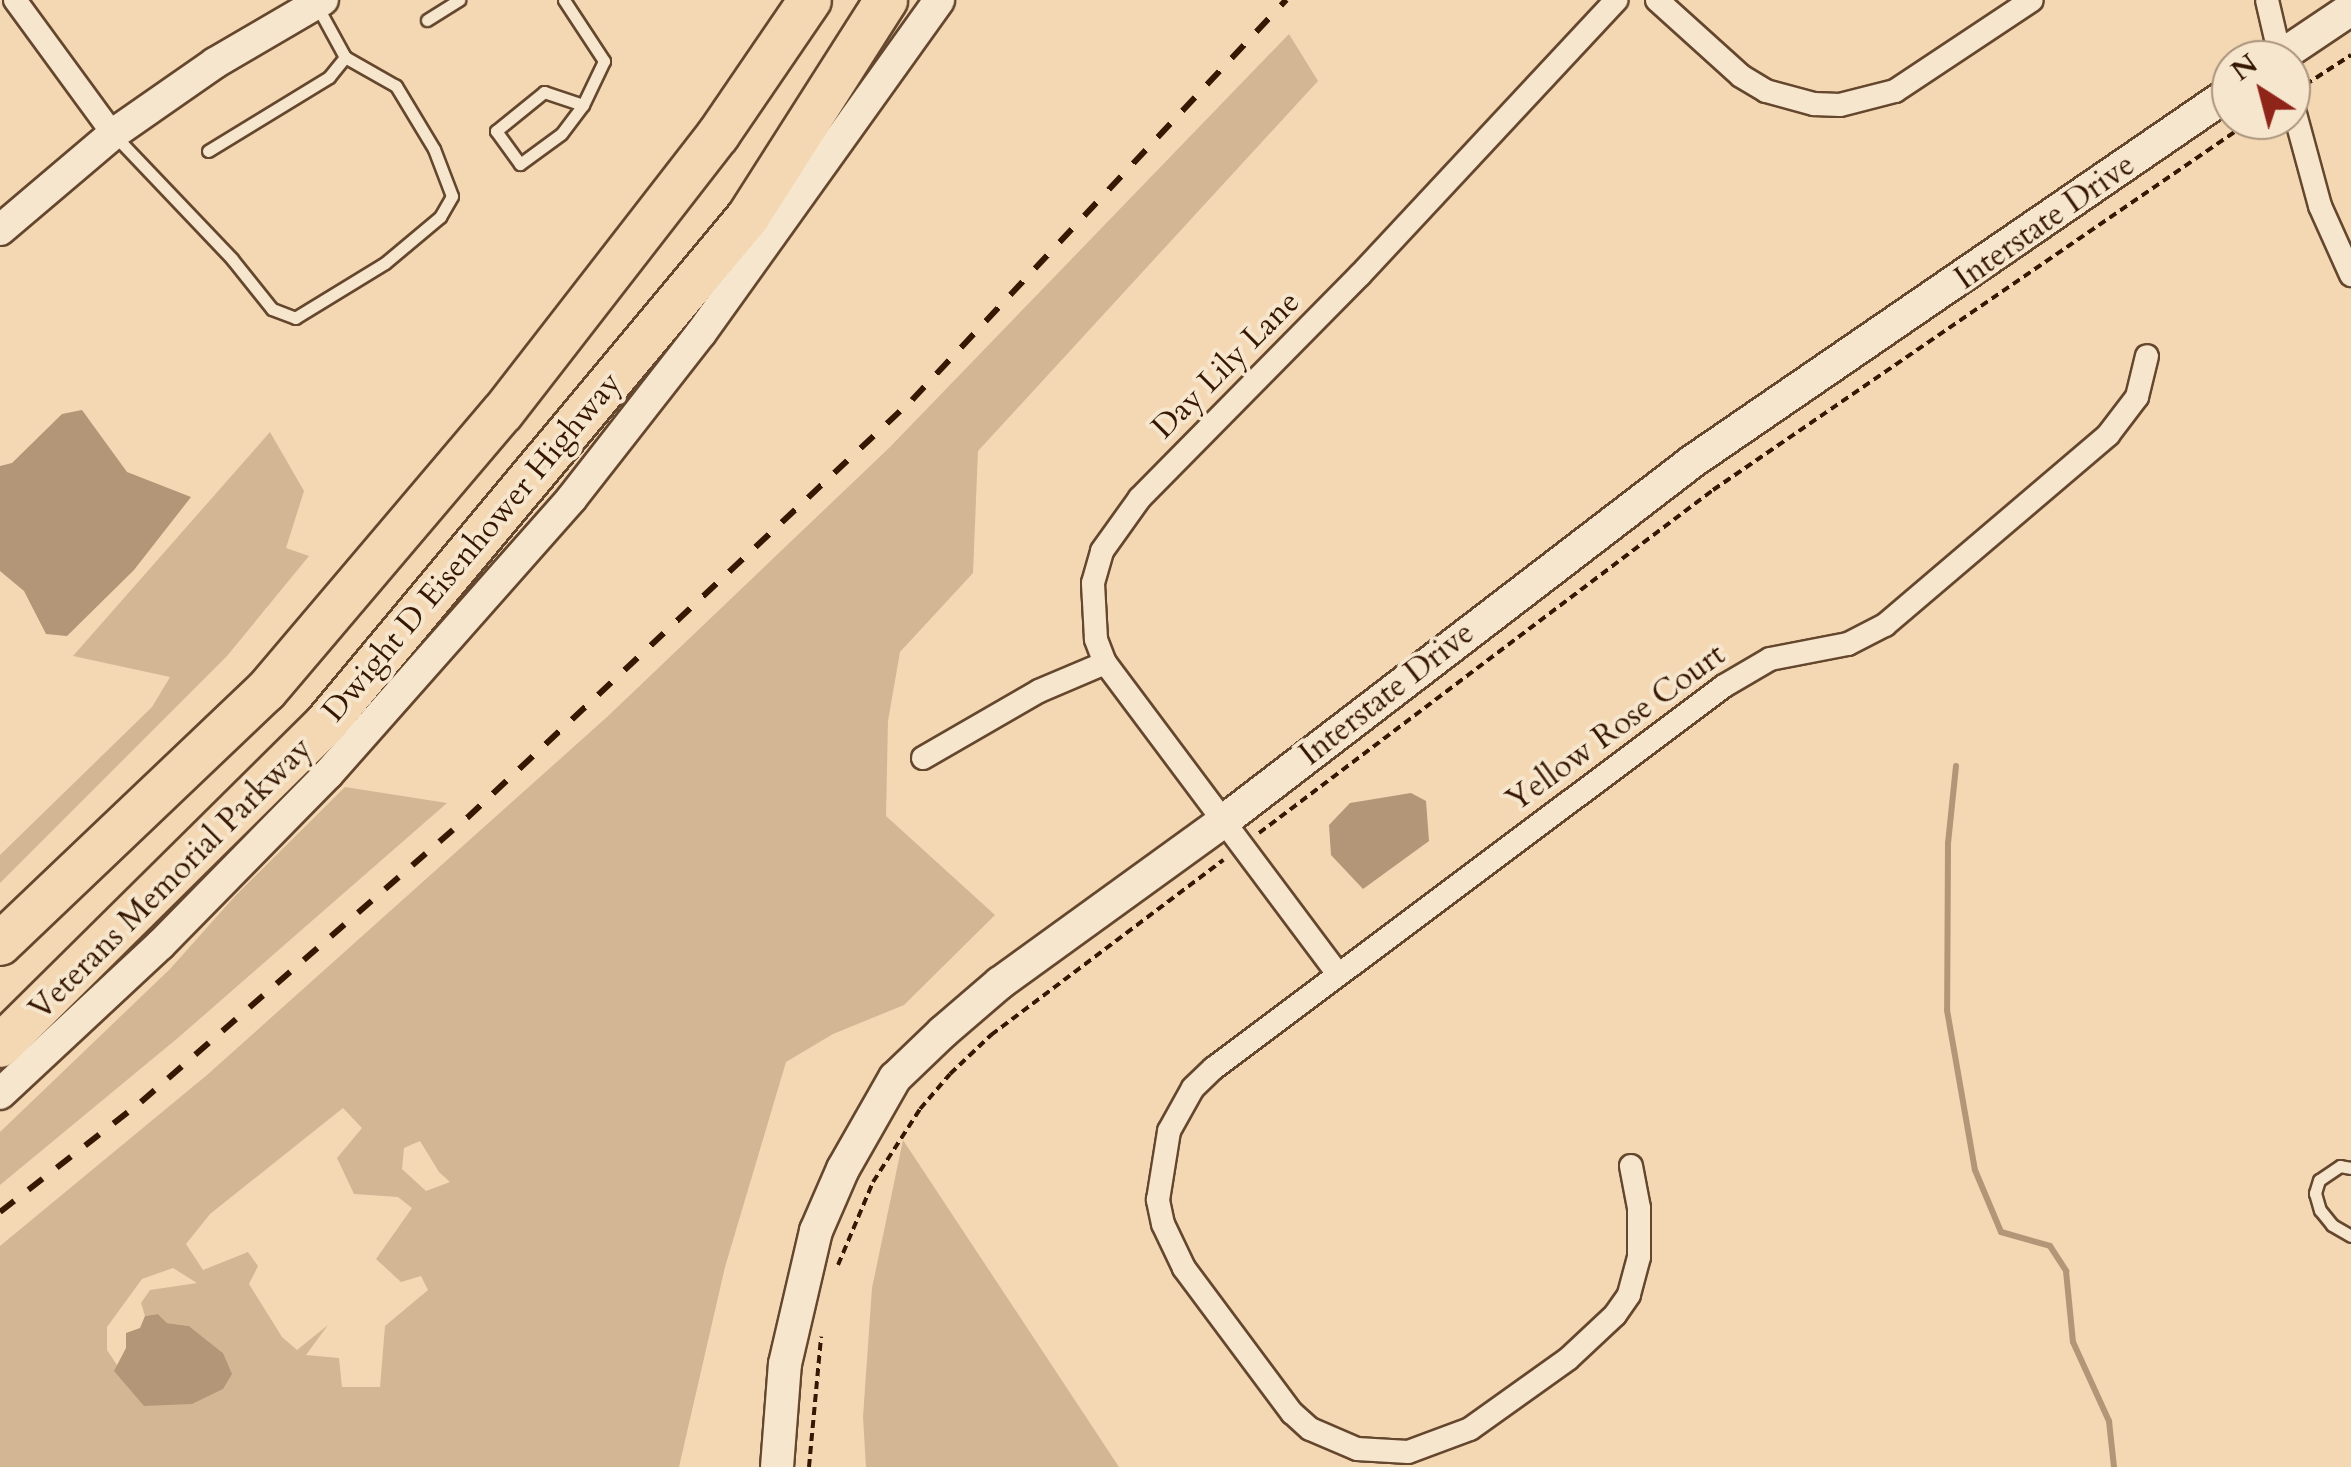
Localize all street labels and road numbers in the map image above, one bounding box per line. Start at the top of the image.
street label: Interstate Drive [1948,146,2142,298]
street label: Day Lily Lane [1144,283,1308,447]
street label: Dwight D Eisenhower Highway [314,364,630,730]
street label: Interstate Drive [1292,614,1482,774]
street label: Yellow Rose Court [1499,636,1733,820]
street label: Veterans Memorial Parkway [22,730,320,1028]

